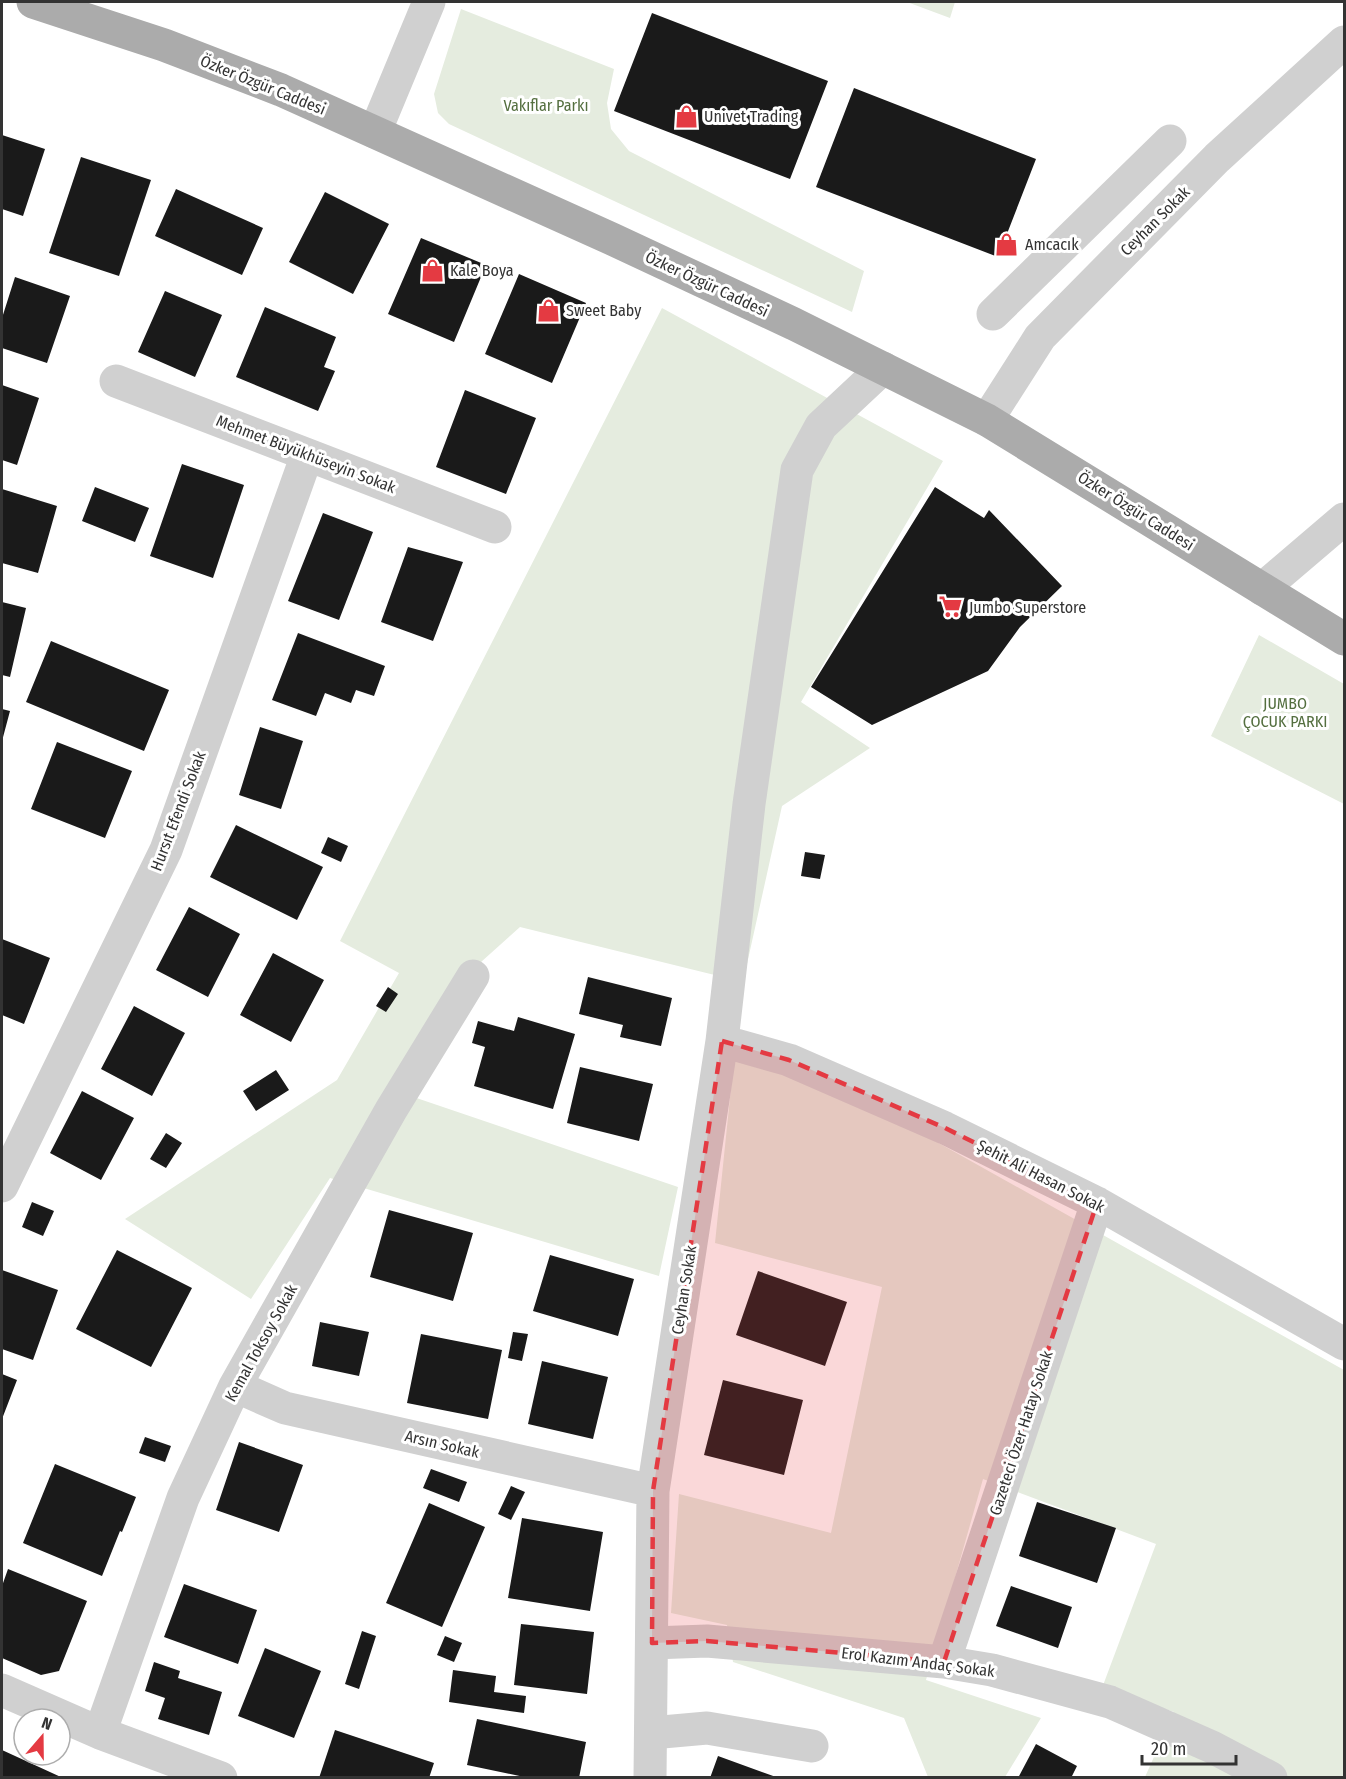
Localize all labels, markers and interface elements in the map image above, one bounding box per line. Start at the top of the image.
street label: Özker Özgür Caddesi [197,51,329,119]
park label: Vakıflar Parkı [503,96,589,115]
shop icon: Univet Trading [673,103,699,129]
place label: Univet Trading [704,107,799,126]
street label: Ceyhan Sokak [1116,182,1194,260]
shop icon: Amcacık [994,231,1020,257]
place label: Amcacık [1025,235,1079,254]
street label: Özker Özgür Caddesi [642,247,772,321]
shop icon: Kale Boya [419,257,445,283]
place label: Kale Boya [450,261,514,280]
shop icon: Sweet Baby [535,297,561,323]
place label: Sweet Baby [566,301,642,320]
street label: Mehmet Büyükhüseyin Sokak [214,411,399,497]
street label: Özker Özgür Caddesi [1074,468,1198,554]
supermarket icon: Jumbo Superstore [938,594,964,620]
place label: Jumbo Superstore [969,598,1086,617]
park label: JUMBO ÇOCUK PARKI [1243,694,1327,732]
street label: Hursıt Efendi Sokak [146,748,210,874]
street label: Şehit Ali Hasan Sokak [974,1136,1109,1217]
street label: Ceyhan Sokak [668,1243,701,1336]
street label: Kemal Toksoy Sokak [221,1280,301,1405]
street label: Gazeteci Özer Hatay Sokak [985,1348,1057,1518]
street label: Arsın Sokak [403,1426,482,1462]
street label: Erol Kazım Andaç Sokak [840,1643,996,1681]
north arrow [12,1707,72,1767]
text: N [39,1713,55,1734]
scale bar [1142,1728,1236,1766]
text: 20 m [1151,1738,1186,1760]

